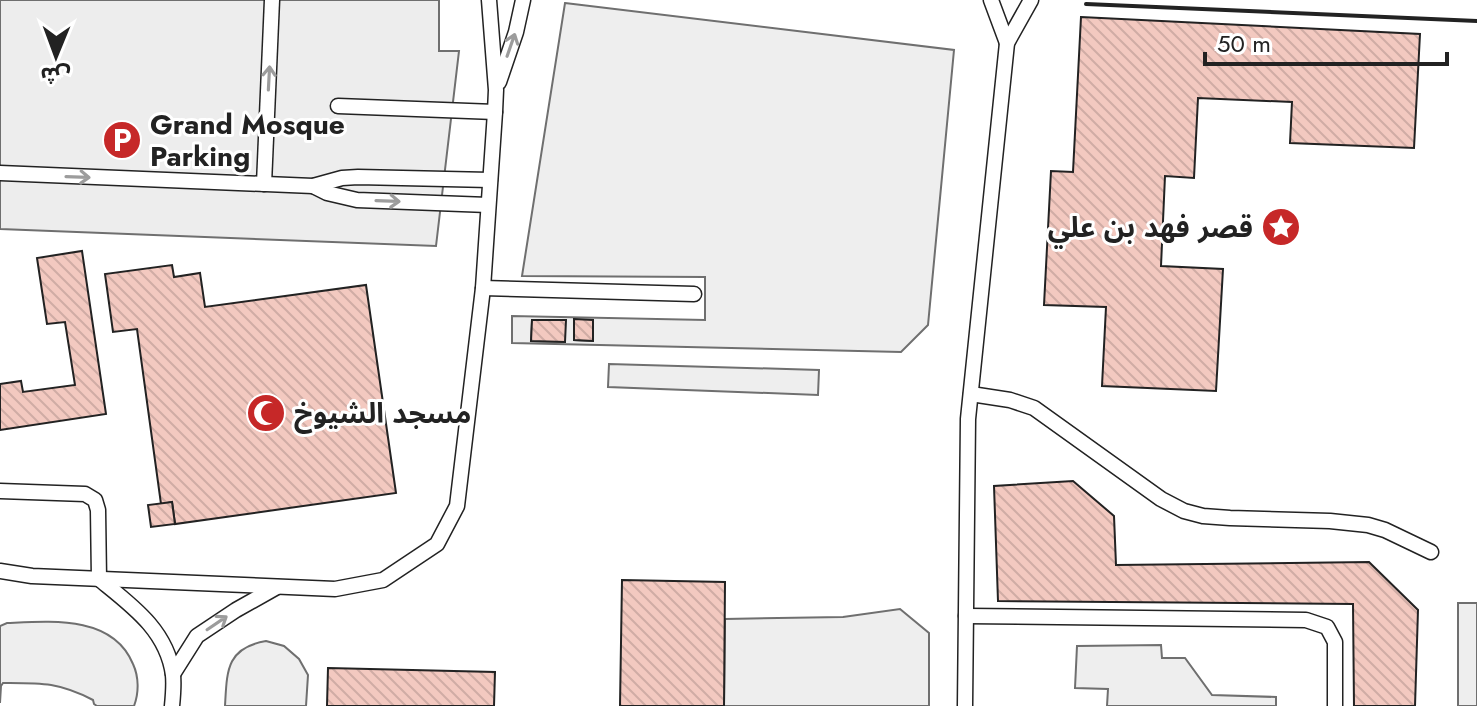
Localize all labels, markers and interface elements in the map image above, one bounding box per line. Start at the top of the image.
north arrow [16,16,96,96]
scale bar [1205,16,1447,66]
text: 50 m [1217,26,1271,61]
one-way arrow [504,33,519,59]
text: ش [40,60,71,92]
one-way arrow [261,65,276,92]
place label: Grand Mosque Parking [150,104,345,177]
parking icon: Grand Mosque Parking [101,119,143,161]
one-way arrow [64,169,91,184]
one-way arrow [374,194,401,209]
place icon: قصر فهد بن علي [1260,206,1302,248]
place label: قصر فهد بن علي [1048,207,1253,249]
mosque icon: مسجد الشيوخ [245,392,287,434]
place label: مسجد الشيوخ [294,393,471,434]
one-way arrow [206,614,228,631]

